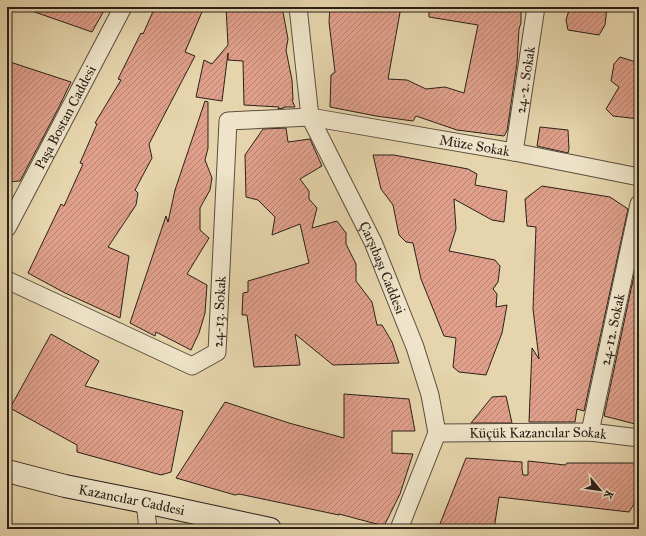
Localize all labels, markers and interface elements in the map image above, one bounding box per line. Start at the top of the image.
street label: 24-2. Sokak [511,45,539,115]
street label: Paşa Bostan Caddesi [31,62,99,172]
street label: Müze Sokak [438,131,512,160]
street label: Çarşıbaşı Caddesi [356,219,409,317]
street label: 24-13. Sokak [209,275,229,348]
street label: 24-12. Sokak [596,291,628,367]
street label: Küçük Kazancılar Sokak [469,423,608,443]
north arrow [580,470,620,510]
street label: Kazancılar Caddesi [77,480,186,519]
text: K [600,488,616,502]

